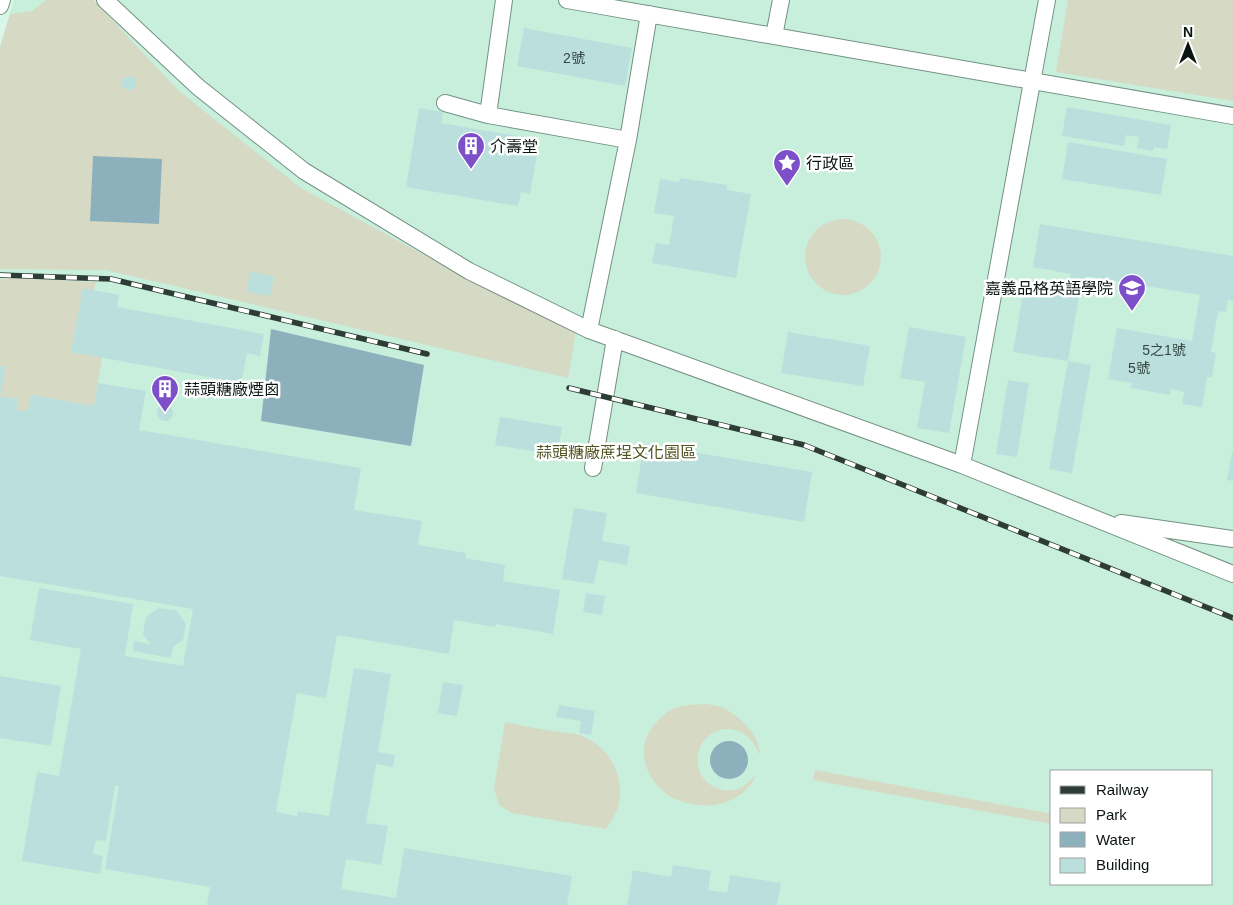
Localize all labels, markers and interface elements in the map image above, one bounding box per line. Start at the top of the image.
north arrow [1163,20,1213,70]
text: N [1183,24,1193,40]
house number: 2號 [563,50,585,66]
building icon: 介壽堂 [456,131,486,170]
place label: 介壽堂 [490,138,538,155]
place icon: 行政區 [772,148,802,187]
place label: 行政區 [806,155,854,172]
school or university icon: 嘉義品格英語學院 [1117,273,1147,312]
place label: 嘉義品格英語學院 [985,280,1113,297]
house number: 5之1號 [1142,342,1186,358]
house number: 5號 [1128,360,1150,376]
building icon: 蒜頭糖廠煙囪 [150,374,180,413]
place label: 蒜頭糖廠煙囪 [184,381,280,398]
park label: 蒜頭糖廠蔗埕文化園區 [536,444,696,461]
legend [1050,770,1213,885]
text: Railway [1096,781,1149,798]
text: Park [1096,806,1127,823]
text: Water [1096,831,1135,848]
text: Building [1096,856,1149,873]

